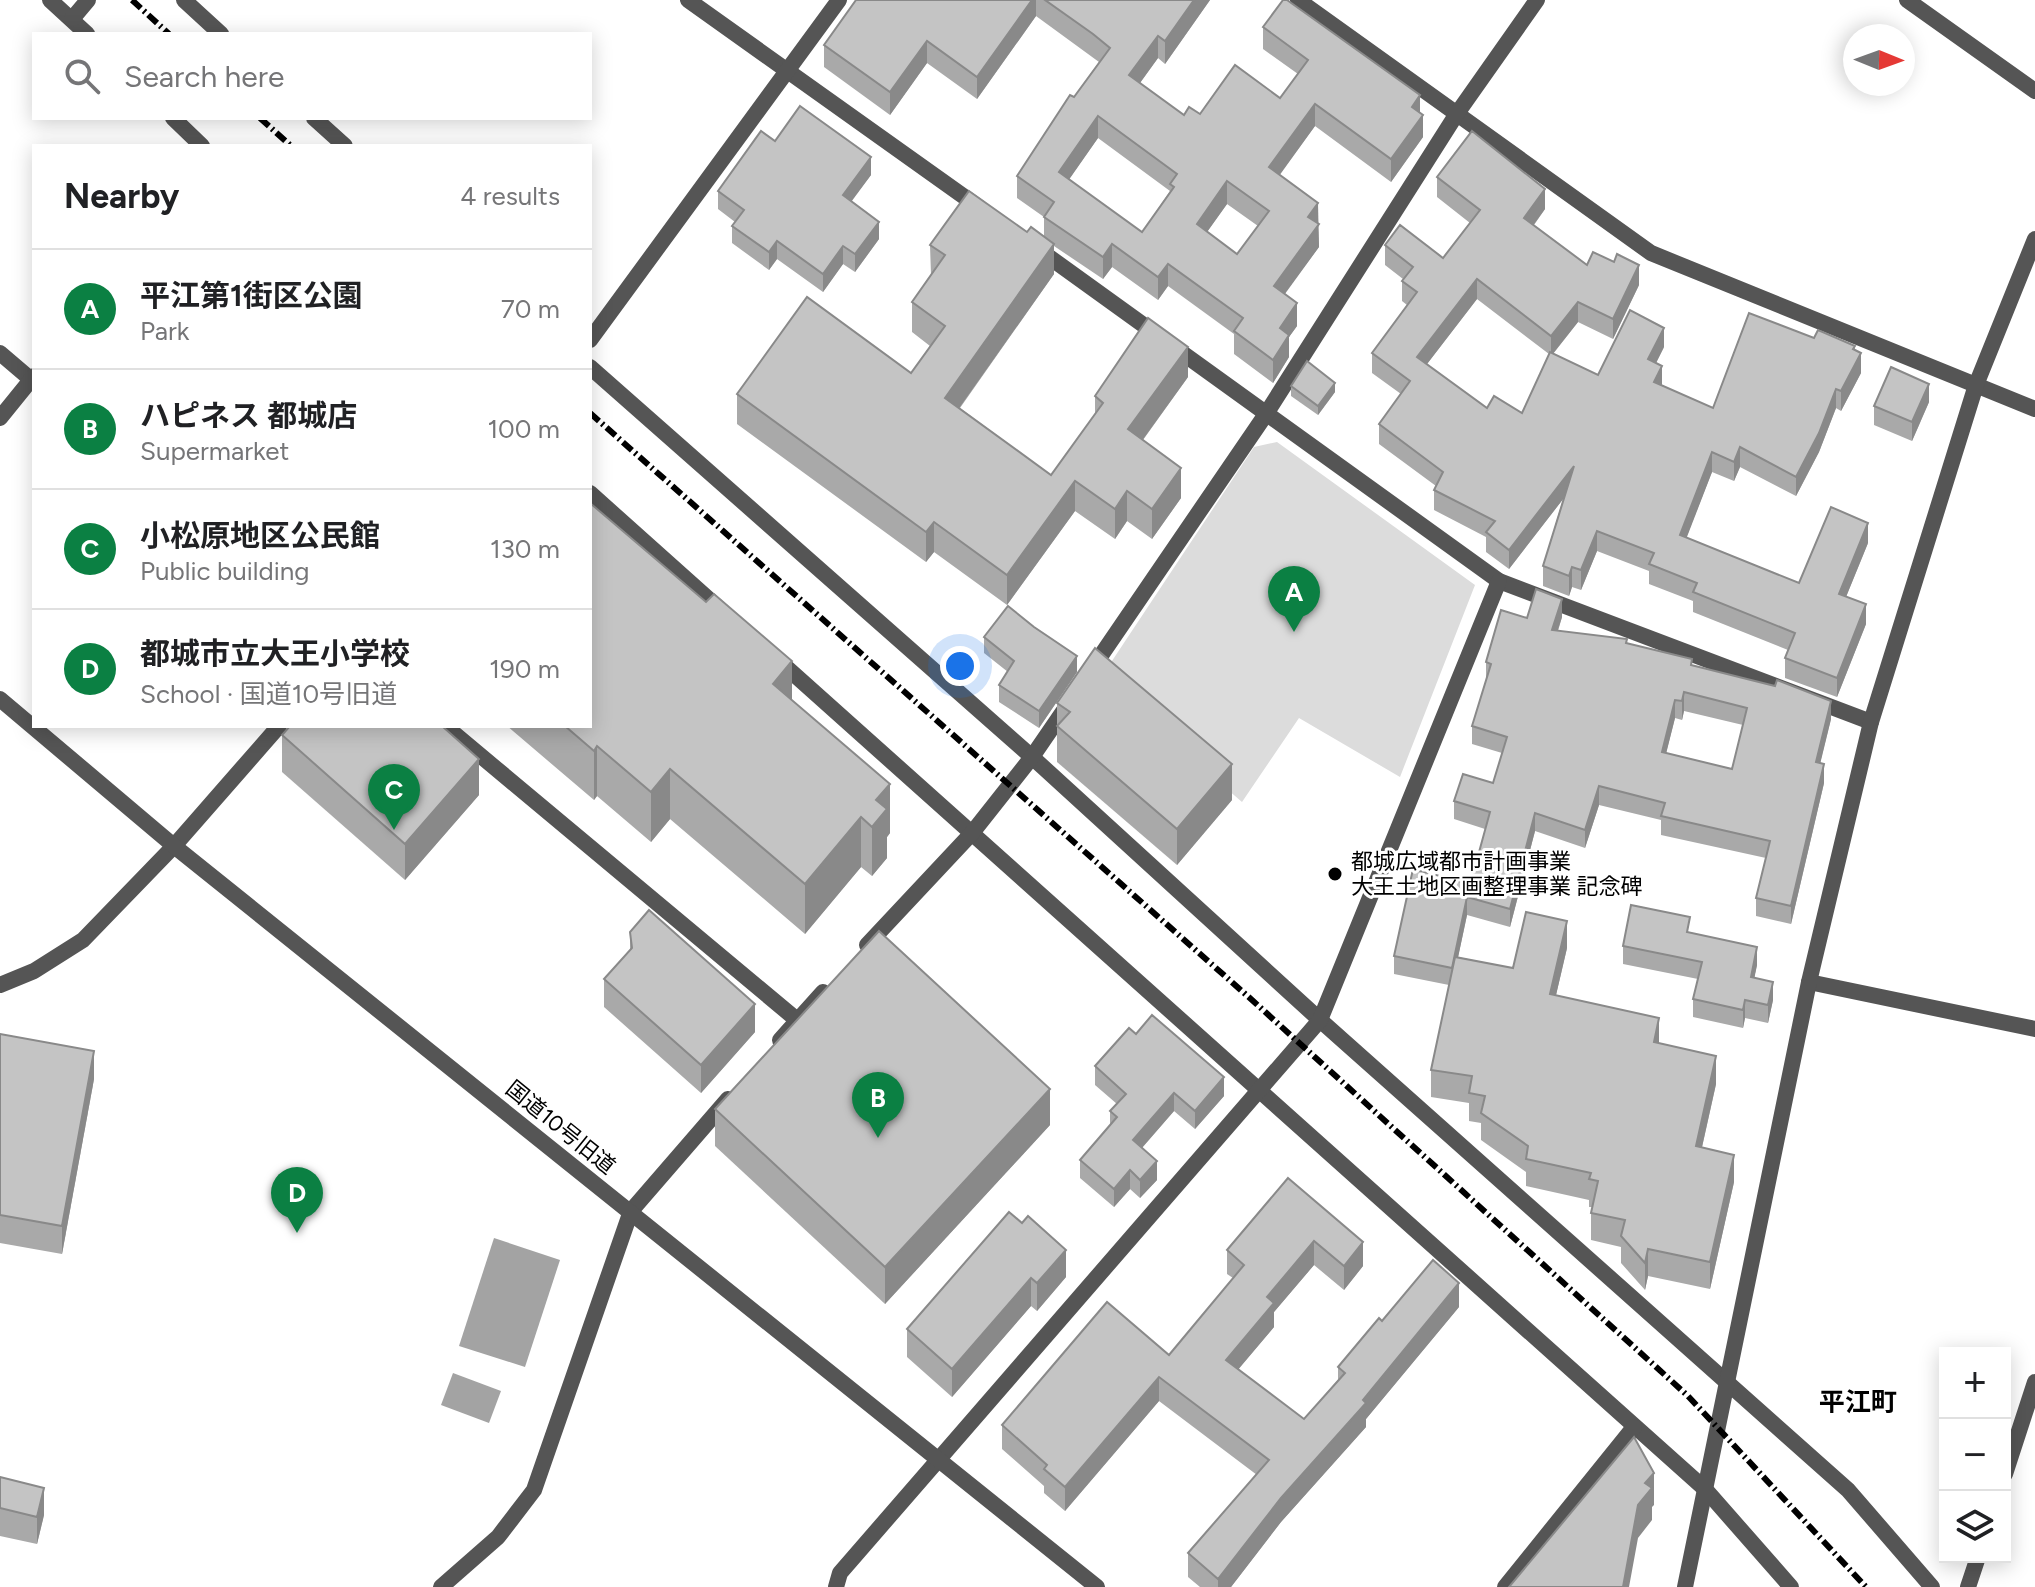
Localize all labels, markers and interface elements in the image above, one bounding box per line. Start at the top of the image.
north arrow [1843,24,1915,96]
search box [32,32,592,120]
icon: search [60,54,104,98]
text: Search here [124,58,284,95]
text: Nearby [64,176,179,217]
text: 4 results [460,180,560,212]
text: 平江第1街区公園 [140,277,363,314]
text: A [81,293,99,325]
text: 70 m [501,293,560,325]
text: Park [140,315,189,347]
text: ハピネス 都城店 [140,397,357,434]
text: B [82,413,98,445]
text: 100 m [487,413,560,445]
text: Supermarket [140,435,289,467]
text: 小松原地区公民館 [140,517,380,554]
text: C [81,533,99,565]
text: 130 m [490,533,560,565]
text: Public building [140,555,309,587]
pin: A [1268,566,1320,632]
text: 都城市立大王小学校 [140,635,410,672]
your location [940,646,980,686]
text: D [81,653,99,685]
text: 190 m [489,653,560,685]
text: School · 国道10号旧道 [140,678,397,710]
pin: C [368,764,420,830]
place label: 都城広域都市計画事業 大王土地区画整理事業 記念碑 [1351,848,1642,900]
marker: 都城広域都市計画事業 大王土地区画整理事業 記念碑 [1326,865,1344,883]
pin: B [852,1072,904,1138]
street label: 国道10号旧道 [500,1075,621,1180]
pin: D [271,1167,323,1233]
map controls [1939,1347,2011,1563]
button: + [1939,1347,2011,1419]
district label: 平江町 [1819,1386,1897,1418]
button: − [1939,1419,2011,1491]
button: layers [1939,1491,2011,1563]

